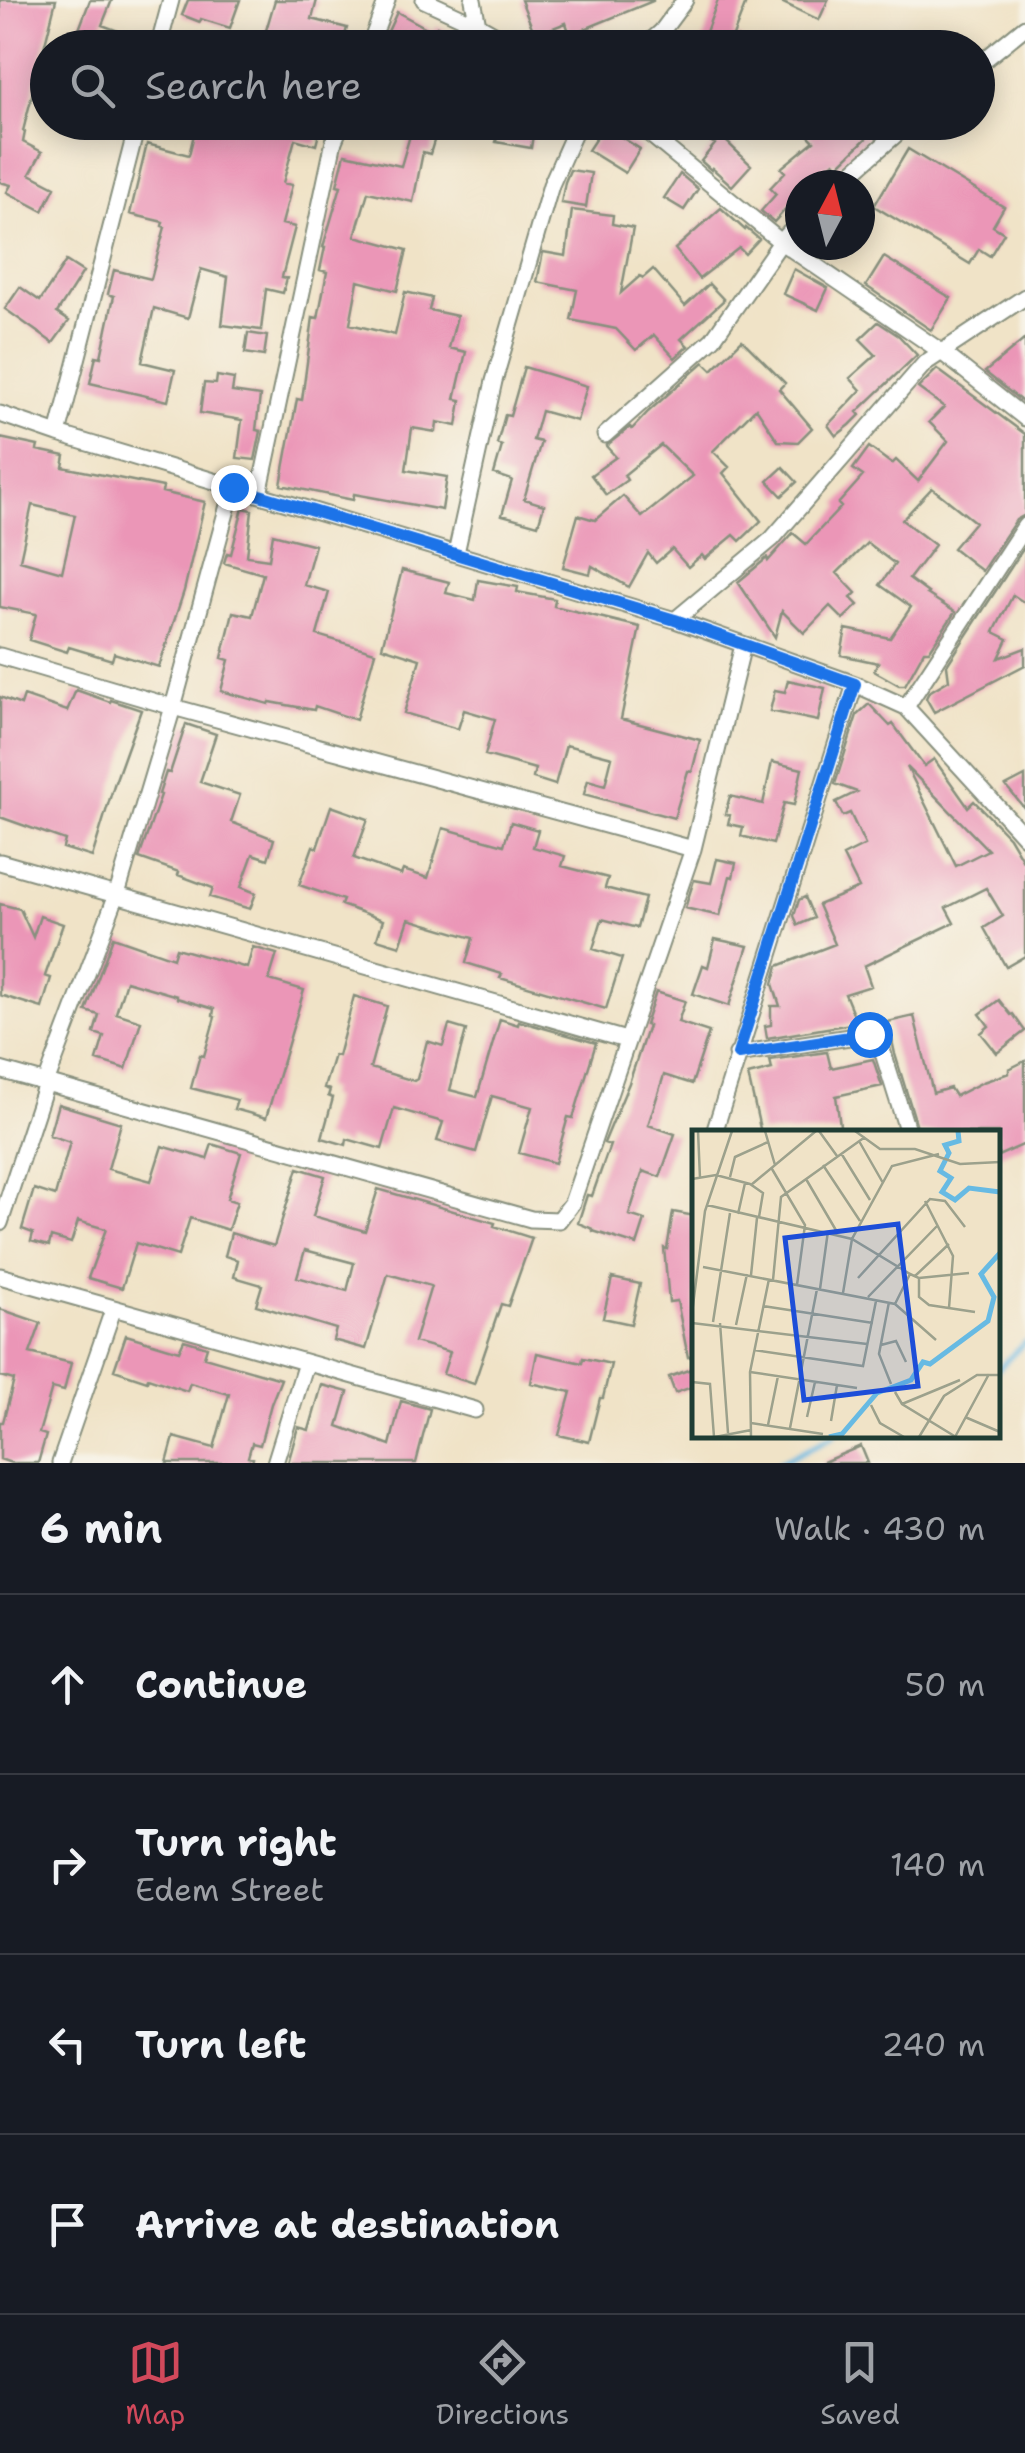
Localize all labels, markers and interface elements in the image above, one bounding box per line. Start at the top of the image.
search box [30,30,995,140]
icon: search [65,58,120,113]
text: Search here [145,60,362,111]
north arrow [785,170,875,260]
route end [211,465,257,511]
route start [847,1012,893,1058]
inset map [692,1130,1000,1438]
text: 6 min [40,1500,162,1556]
text: Walk · 430 m [774,1507,985,1550]
icon: ahead [40,1657,95,1712]
text: Continue [135,1659,307,1710]
text: 50 m [905,1663,985,1706]
text: Turn right [135,1817,337,1868]
icon: right [40,1837,95,1892]
text: 140 m [890,1843,985,1886]
text: Edem Street [135,1868,324,1911]
icon: left [40,2017,95,2072]
text: Turn left [135,2019,307,2070]
text: 240 m [882,2023,985,2066]
icon: arrive [40,2197,95,2252]
text: Arrive at destination [135,2199,559,2250]
tab: Map [125,2335,185,2433]
tab: Directions [436,2335,569,2433]
tab: Saved [820,2335,900,2433]

